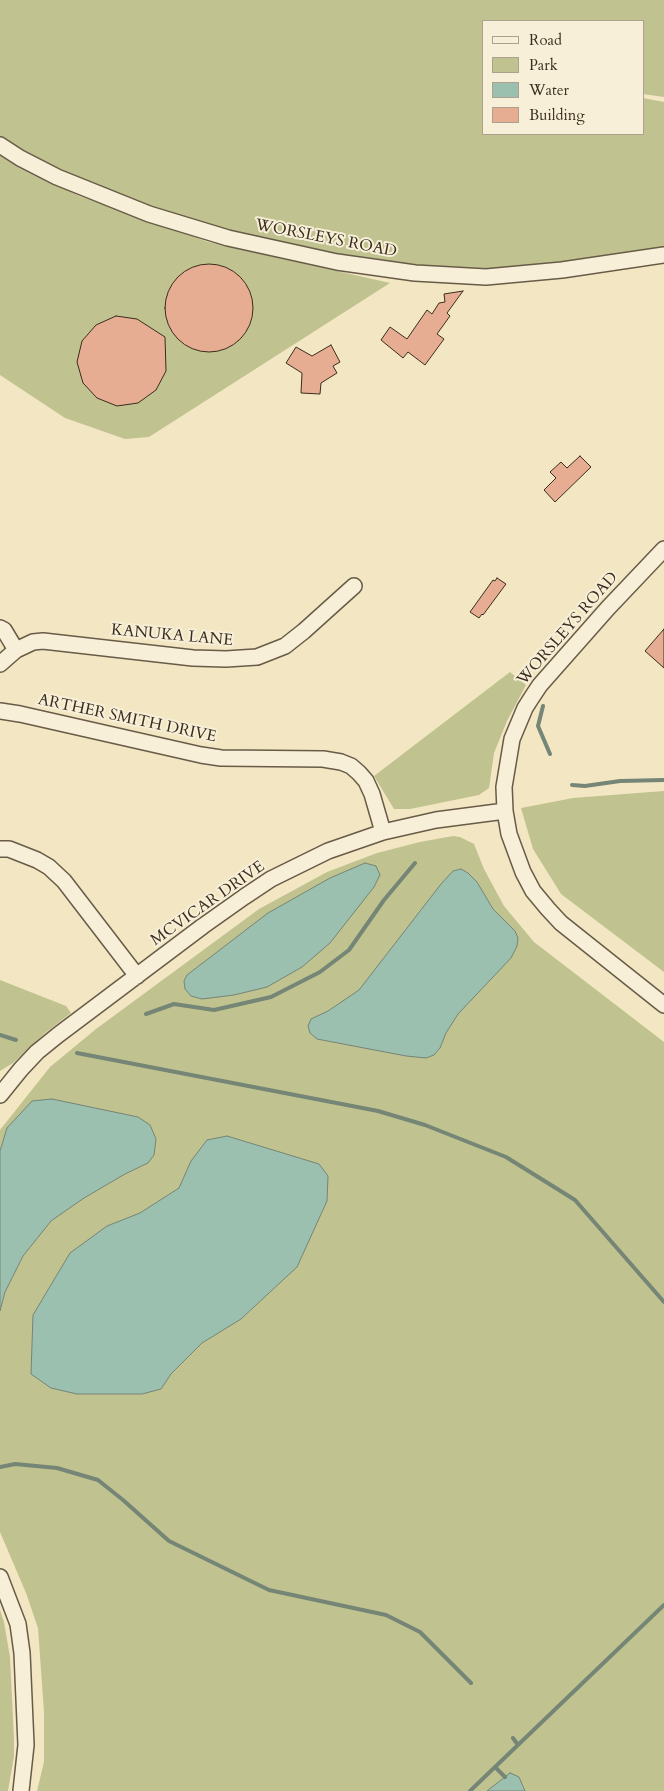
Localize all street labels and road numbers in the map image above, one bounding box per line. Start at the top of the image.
street label: WORSLEYS ROAD [254,216,398,262]
street label: WORSLEYS ROAD [514,568,622,690]
street label: KANUKA LANE [110,621,234,651]
street label: ARTHER SMITH DRIVE [36,691,218,747]
street label: MCVICAR DRIVE [147,858,269,950]

